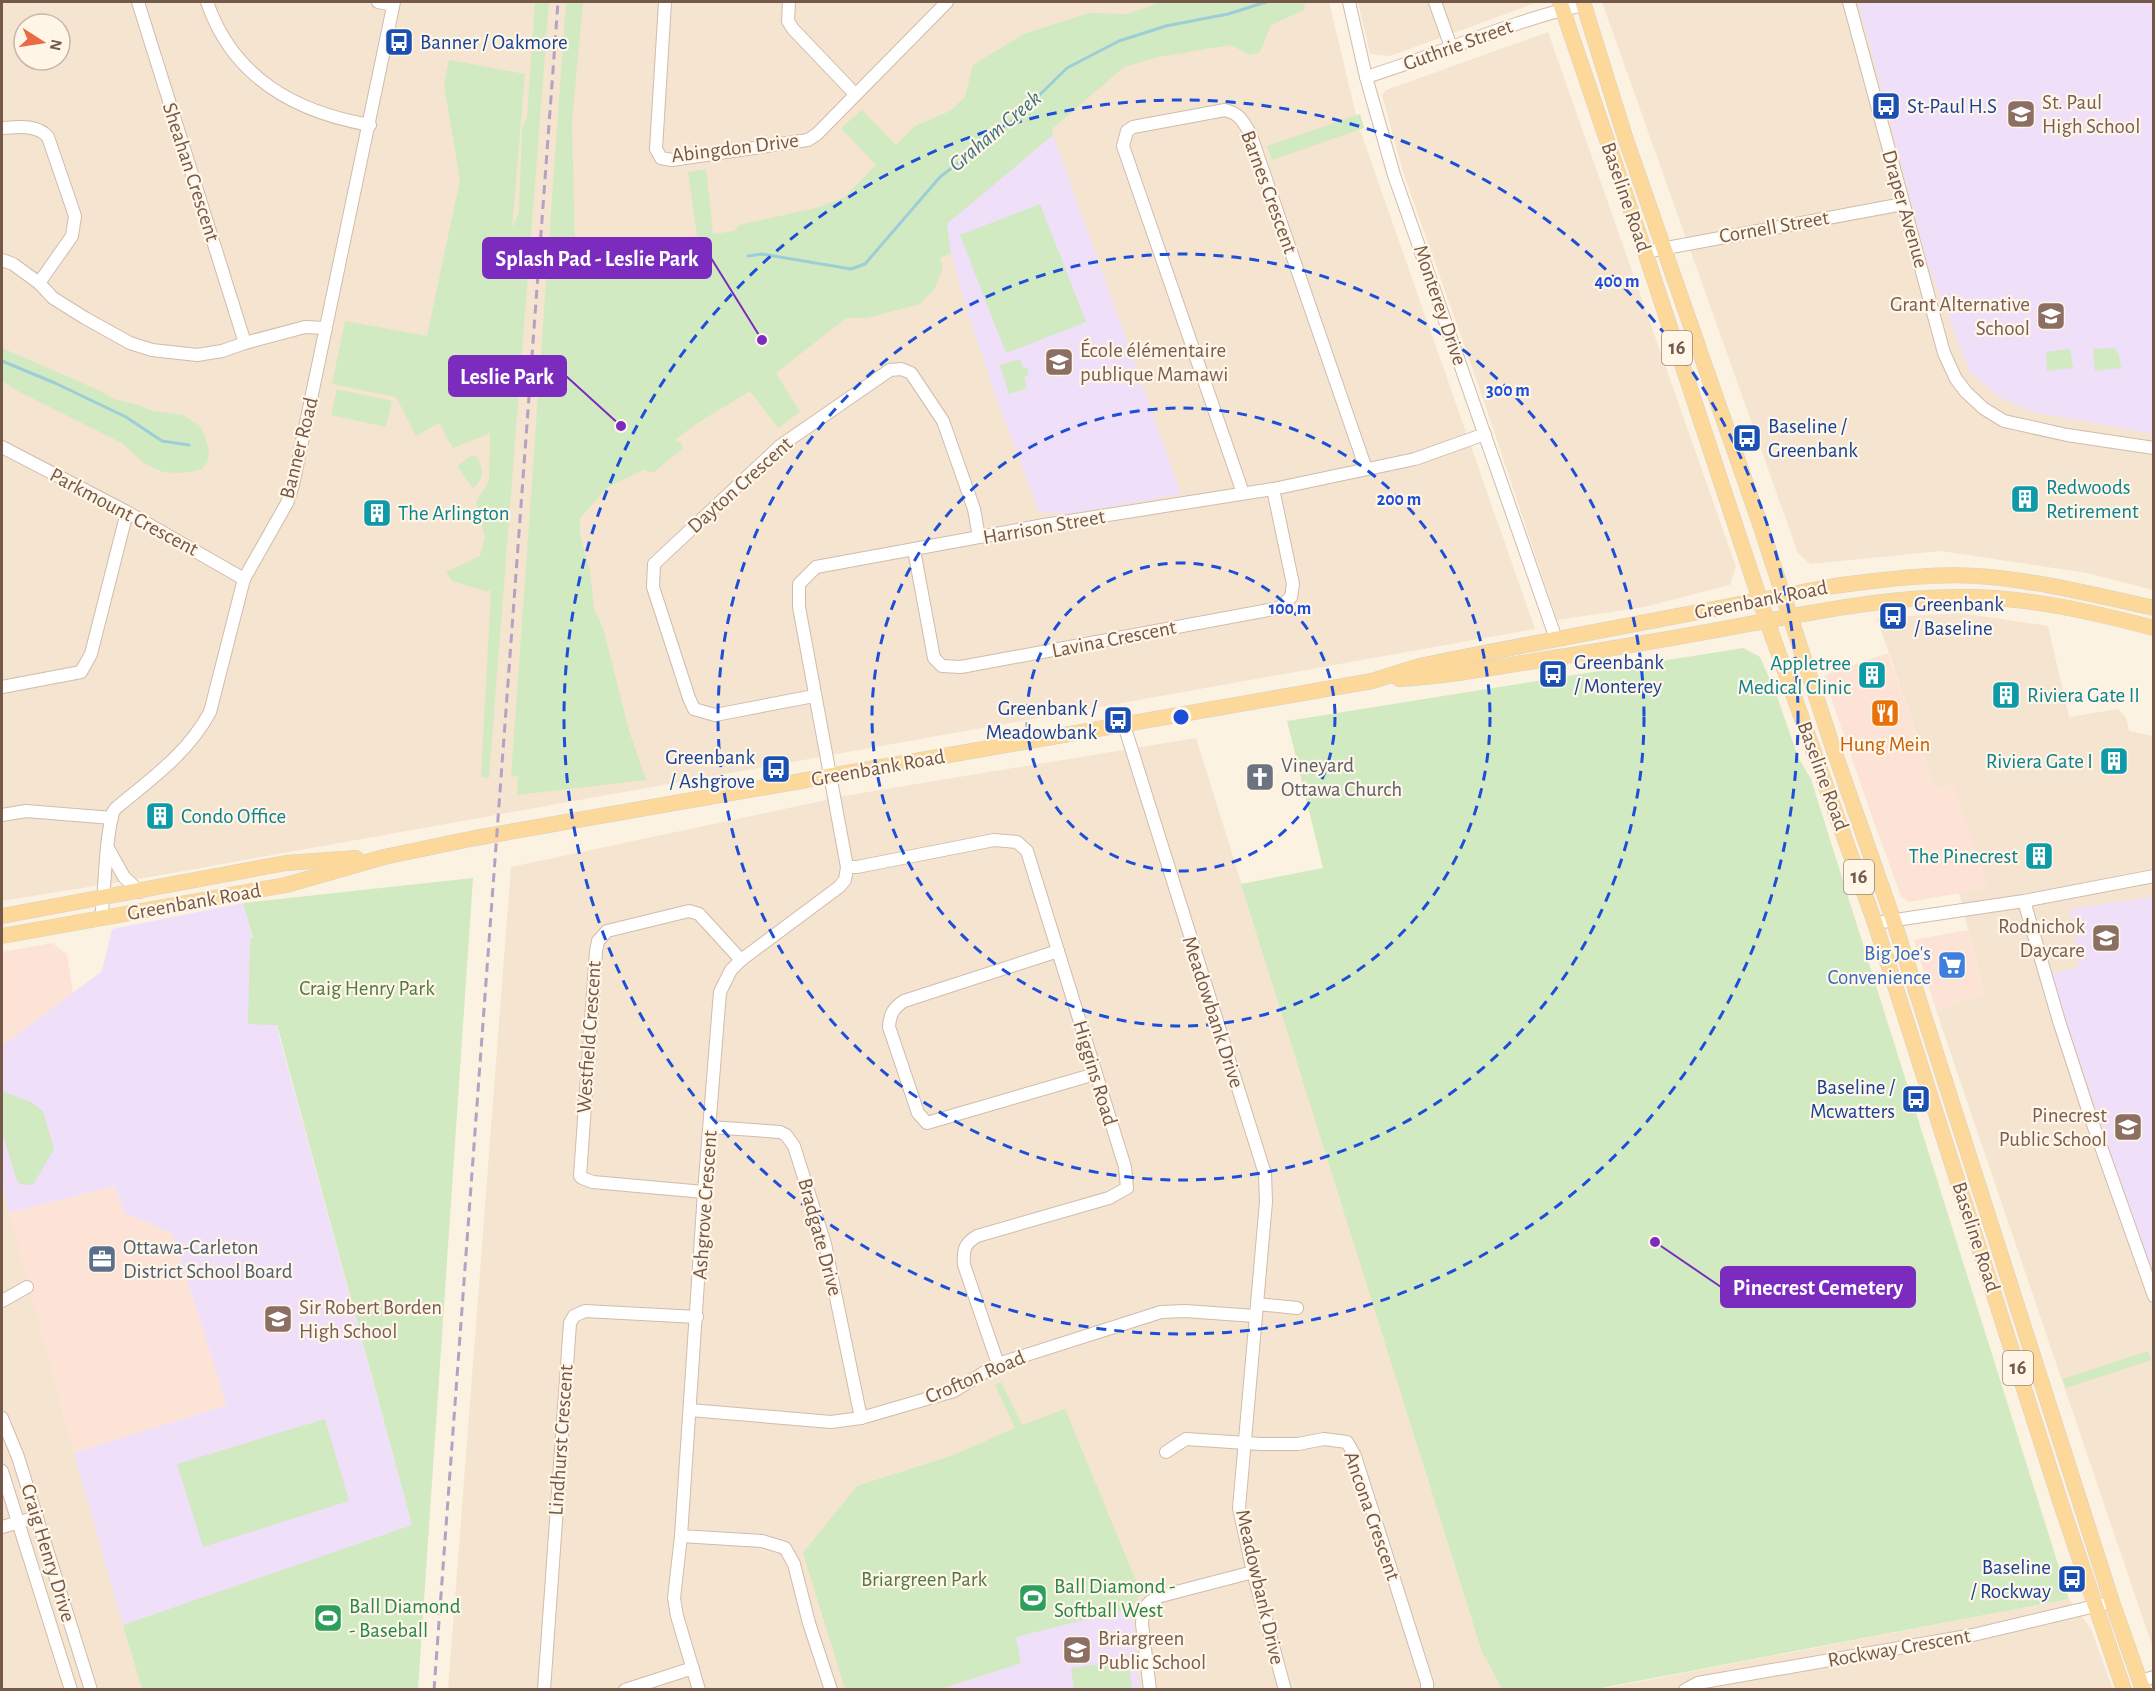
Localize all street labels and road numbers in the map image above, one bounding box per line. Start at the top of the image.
street label: Guthrie Street [1400,15,1516,74]
street label: Sheahan Crescent [159,100,223,244]
street label: Barnes Crescent [1237,128,1301,257]
street label: Abingdon Drive [670,130,800,166]
street label: Baseline Road [1597,139,1655,255]
street label: Draper Avenue [1878,148,1932,270]
street label: Cornell Street [1717,207,1831,247]
street label: Monterey Drive [1410,242,1470,368]
road number: 16 [1662,331,1692,365]
street label: Banner Road [276,395,322,501]
street label: Dayton Crescent [684,433,797,537]
street label: Parkmount Crescent [46,464,202,560]
street label: Harrison Street [981,506,1107,548]
street label: Greenbank Road [1693,577,1829,623]
street label: Lavina Crescent [1050,617,1178,661]
street label: Baseline Road [1794,719,1852,833]
street label: Greenbank Road [810,746,946,790]
road number: 16 [1844,860,1874,894]
street label: Greenbank Road [126,880,262,924]
street label: Meadowbank Drive [1179,933,1247,1091]
street label: Westfield Crescent [573,960,605,1114]
street label: Higgins Road [1069,1018,1121,1128]
street label: Ashgrove Crescent [689,1129,721,1280]
street label: Bradgate Drive [794,1176,846,1298]
street label: Baseline Road [1948,1179,2004,1295]
street label: Crofton Road [922,1347,1028,1407]
road number: 16 [2003,1351,2033,1385]
street label: Lindhurst Crescent [545,1363,577,1516]
street label: Ancona Crescent [1340,1449,1404,1584]
street label: Craig Henry Drive [17,1482,79,1624]
street label: Meadowbank Drive [1232,1507,1288,1667]
street label: Rockway Crescent [1826,1625,1972,1671]

